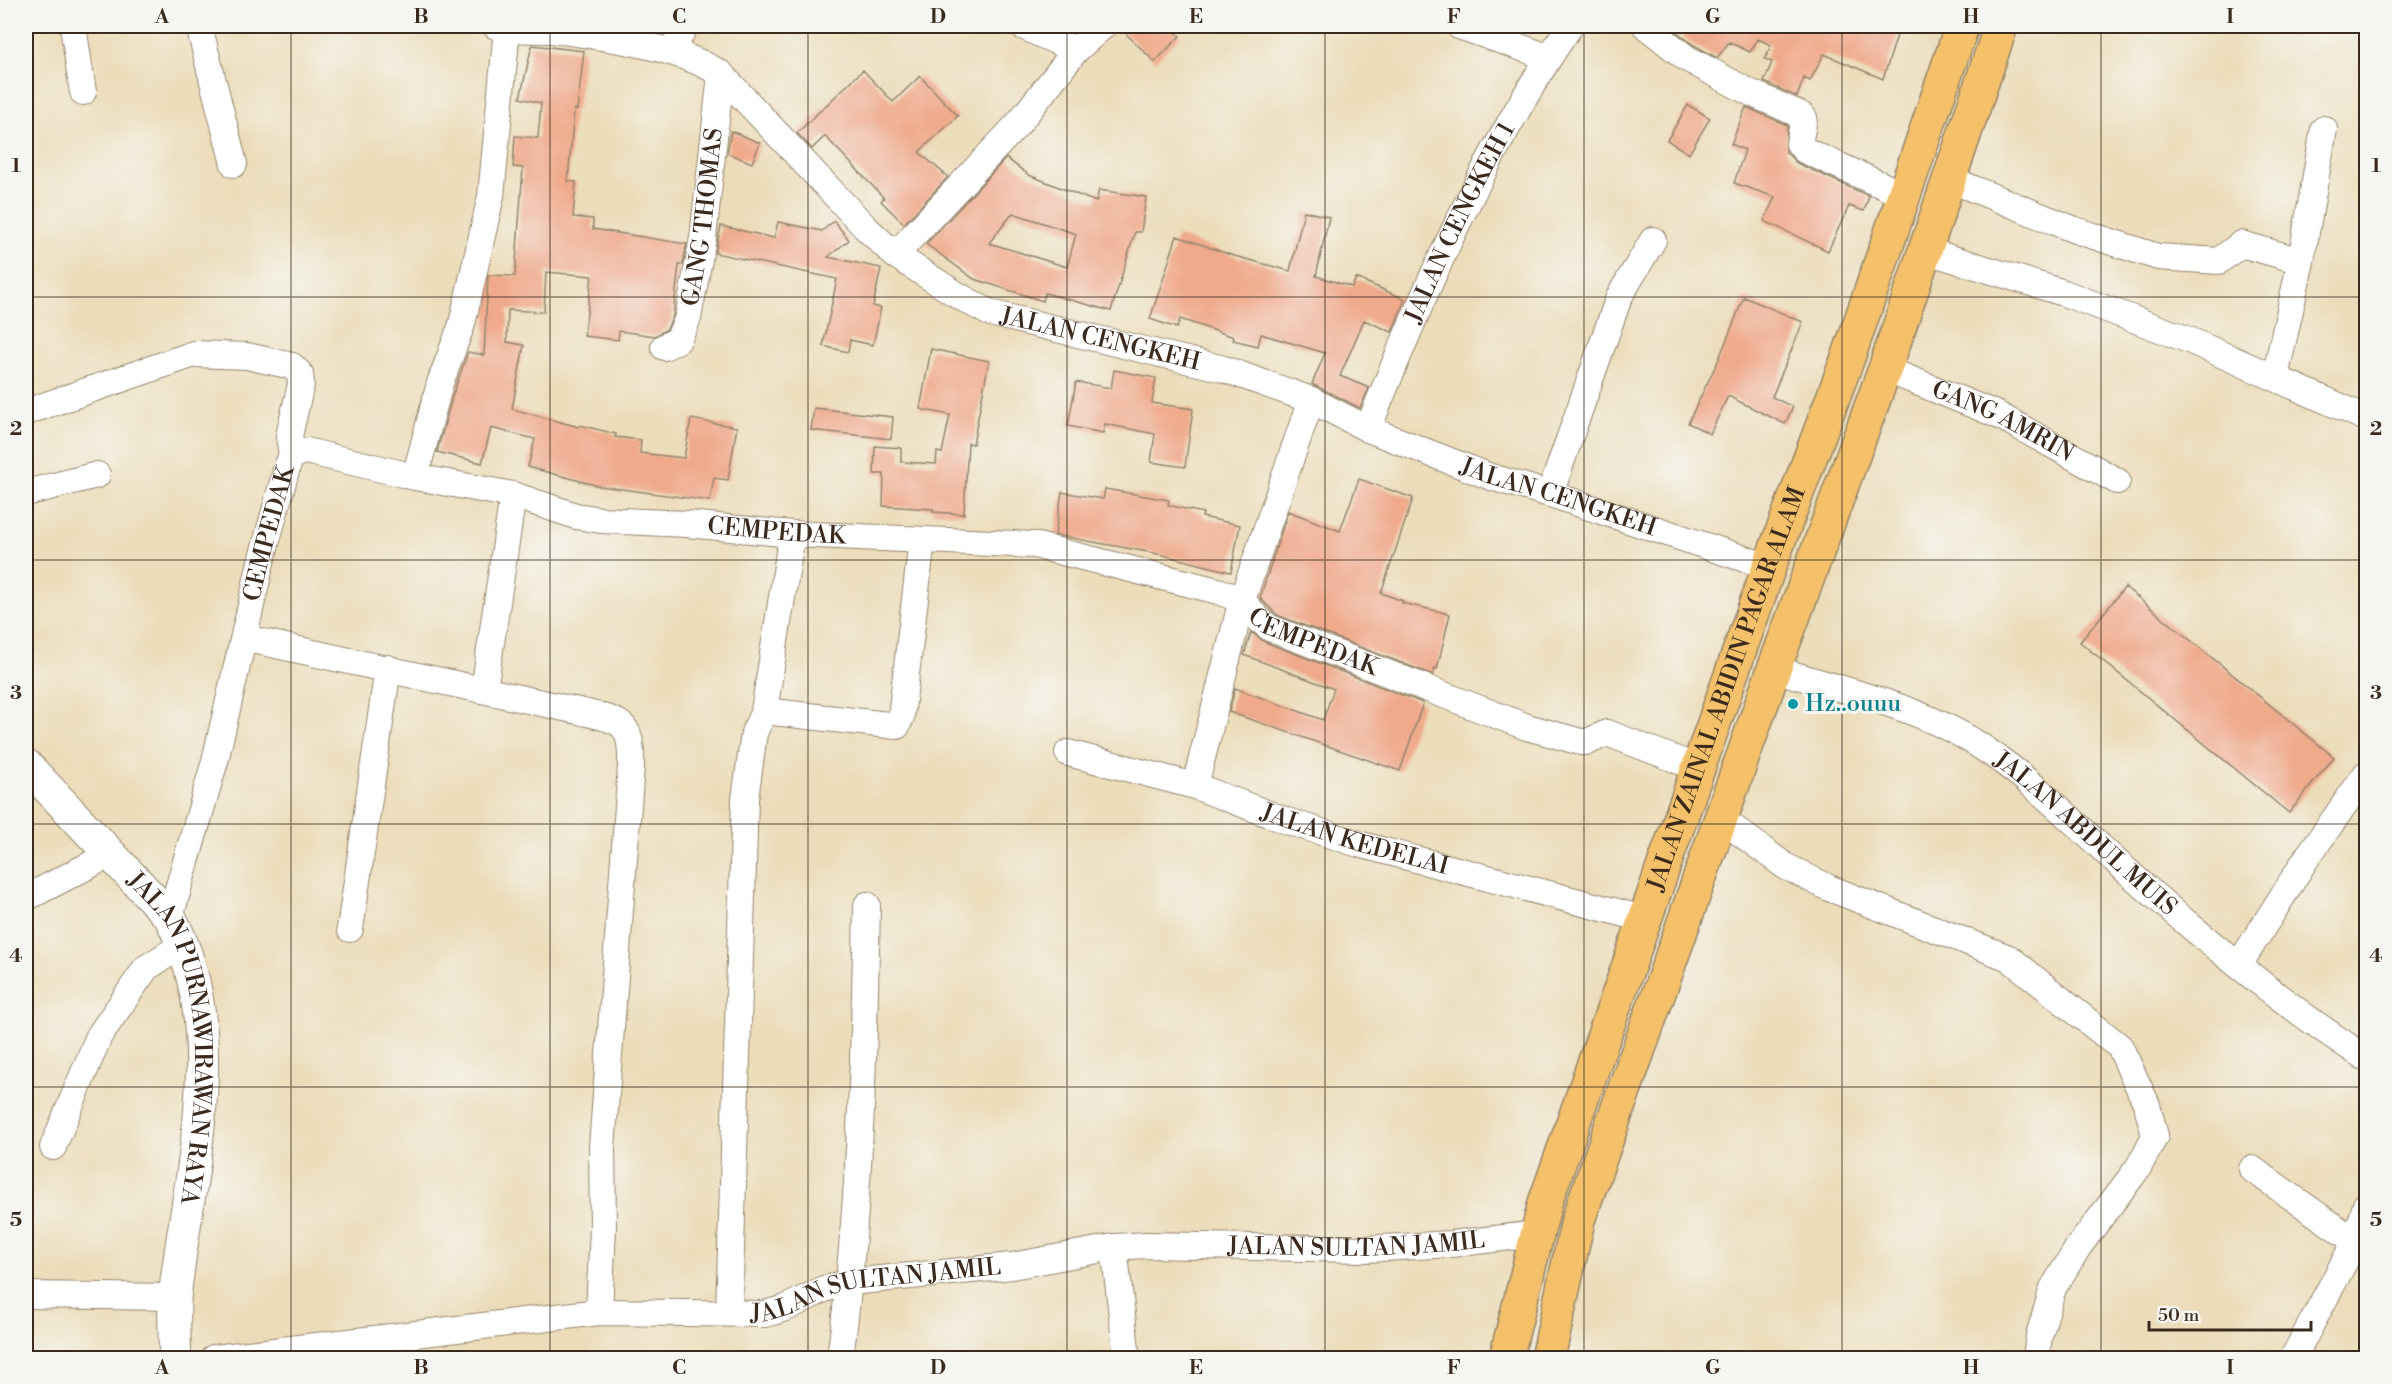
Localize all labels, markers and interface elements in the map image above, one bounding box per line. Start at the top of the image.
text: A [154,5,170,30]
text: B [413,5,429,30]
text: C [672,5,686,30]
text: D [930,5,946,30]
text: E [1189,5,1203,30]
text: F [1447,5,1461,30]
text: G [1705,5,1721,30]
text: H [1963,5,1980,30]
text: I [2226,5,2234,30]
street label: JALAN CENGKEH 1 [1398,117,1522,329]
street label: GANG THOMAS [676,126,730,309]
text: 1 [11,154,21,179]
text: 1 [2371,154,2381,179]
street label: JALAN CENGKEH [996,301,1203,378]
street label: GANG AMRIN [1927,375,2079,469]
text: 2 [10,417,22,442]
text: 2 [2370,417,2382,442]
street label: JALAN CENGKEH [1455,451,1660,543]
street label: CEMPEDAK [237,461,302,604]
street label: JALAN ZAINAL ABIDIN PAGAR ALAM [1641,483,1813,896]
street label: CEMPEDAK [706,511,848,551]
street label: CEMPEDAK [1242,601,1383,684]
text: 3 [10,681,22,706]
text: 3 [2370,681,2382,706]
place label: Hz..ouuu [1805,689,1901,719]
marker: Hz..ouuu [1786,697,1800,711]
street label: JALAN ABDUL MUIS [1987,745,2183,923]
street label: JALAN KEDELAI [1256,797,1452,882]
street label: JALAN PURNAWIRAWAN RAYA [120,865,217,1207]
text: 4 [9,944,23,969]
text: 4 [2369,944,2383,969]
text: 5 [10,1208,22,1233]
text: 5 [2370,1208,2382,1233]
street label: JALAN SULTAN JAMIL [1226,1225,1486,1264]
street label: JALAN SULTAN JAMIL [749,1252,1003,1330]
scale bar [2149,1294,2311,1332]
text: 50 m [2158,1304,2200,1327]
text: A [154,1356,170,1381]
text: B [413,1356,429,1381]
text: C [672,1356,686,1381]
text: D [930,1356,946,1381]
text: E [1189,1356,1203,1381]
text: F [1447,1356,1461,1381]
text: G [1705,1356,1721,1381]
text: H [1963,1356,1980,1381]
text: I [2226,1356,2234,1381]

